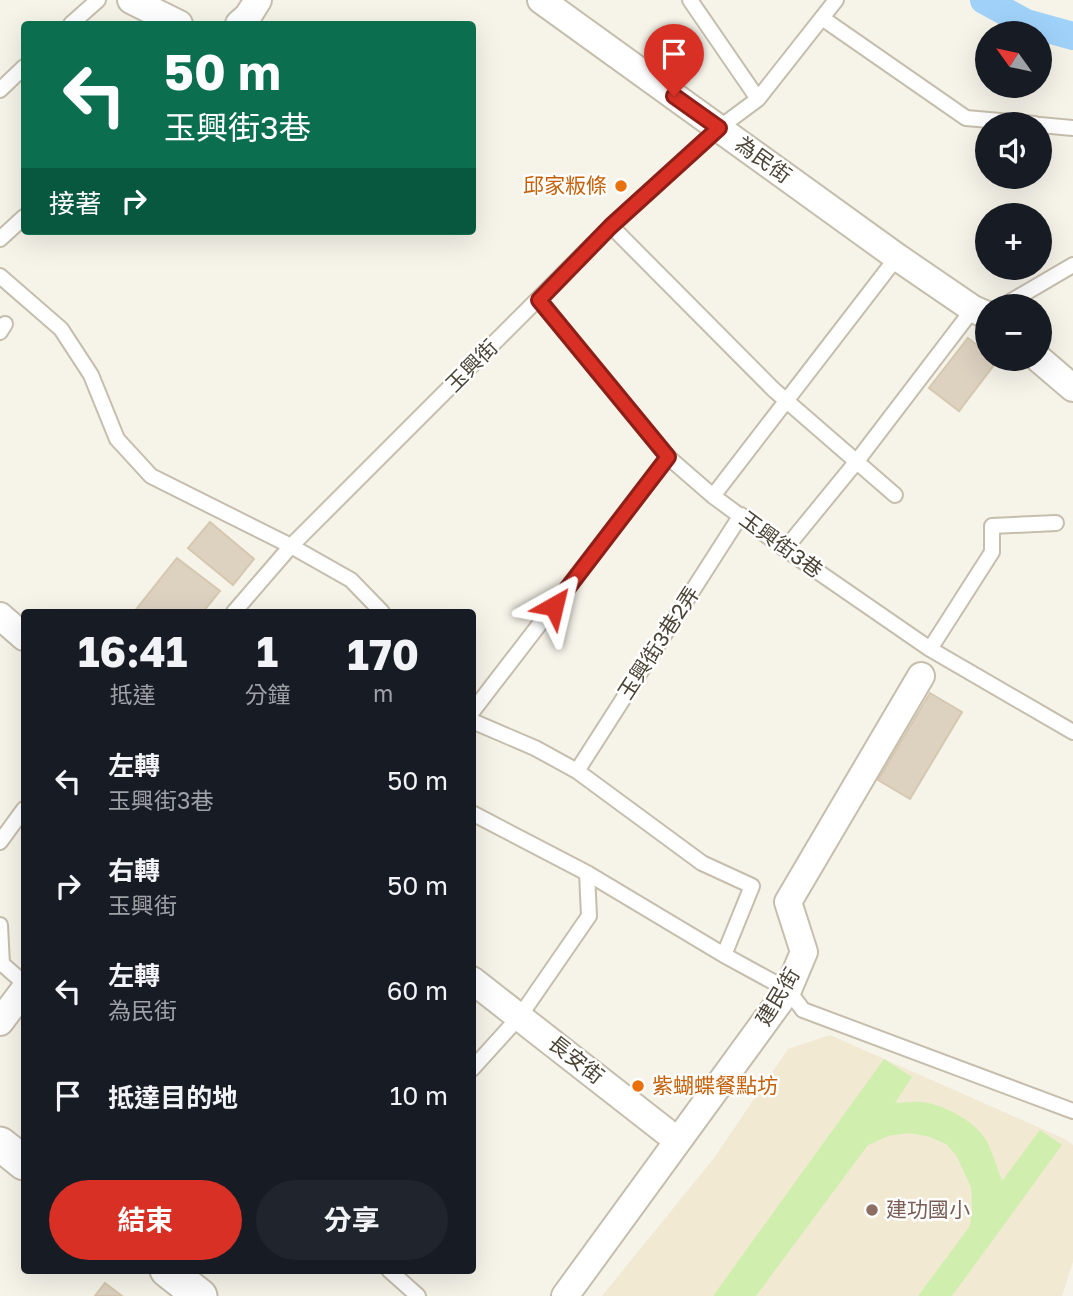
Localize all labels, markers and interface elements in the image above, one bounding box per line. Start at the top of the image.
north arrow [975,21,1052,98]
map controls [975,21,1052,371]
pin [644,24,704,96]
icon: arrive [655,35,693,73]
text: 50 m [164,42,281,101]
icon: left [49,49,140,140]
text: 玉興街3巷 [164,108,311,146]
button: sound [975,112,1052,189]
street label: 為民街 [730,130,797,188]
place label: 邱家粄條 [523,172,607,198]
marker: 邱家粄條 [613,178,629,194]
icon: right [115,182,153,220]
text: 接著 [49,188,101,219]
button: + [975,203,1052,280]
button: − [975,294,1052,371]
street label: 玉興街 [440,334,503,397]
street label: 玉興街3巷 [735,505,828,583]
position arrow [517,569,591,643]
street label: 玉興街3巷2弄 [612,581,704,704]
text: 16:41 [78,626,188,676]
text: 1 [257,626,278,676]
text: 170 [347,629,419,679]
text: m [373,679,393,707]
text: 抵達 [110,680,156,708]
text: 分鐘 [244,680,290,708]
text: 左轉 [108,750,160,781]
icon: left [49,762,87,800]
text: 50 m [387,765,448,796]
text: 玉興街3巷 [108,786,213,814]
text: 右轉 [108,855,160,886]
icon: right [49,867,87,905]
text: 50 m [387,870,448,901]
text: 玉興街 [108,891,177,919]
text: 左轉 [108,960,160,991]
street label: 建民街 [750,963,805,1030]
icon: left [49,972,87,1010]
text: 60 m [387,975,448,1006]
text: 為民街 [108,996,177,1024]
street label: 長安街 [544,1030,609,1089]
place label: 紫蝴蝶餐點坊 [652,1072,778,1098]
icon: arrive [49,1077,87,1115]
marker: 紫蝴蝶餐點坊 [630,1078,646,1094]
text: 10 m [390,1080,448,1111]
text: 抵達目的地 [108,1082,238,1113]
button: 結束 [49,1180,242,1260]
button: 分享 [256,1180,448,1260]
place label: 建功國小 [886,1196,970,1222]
marker: 建功國小 [864,1202,880,1218]

